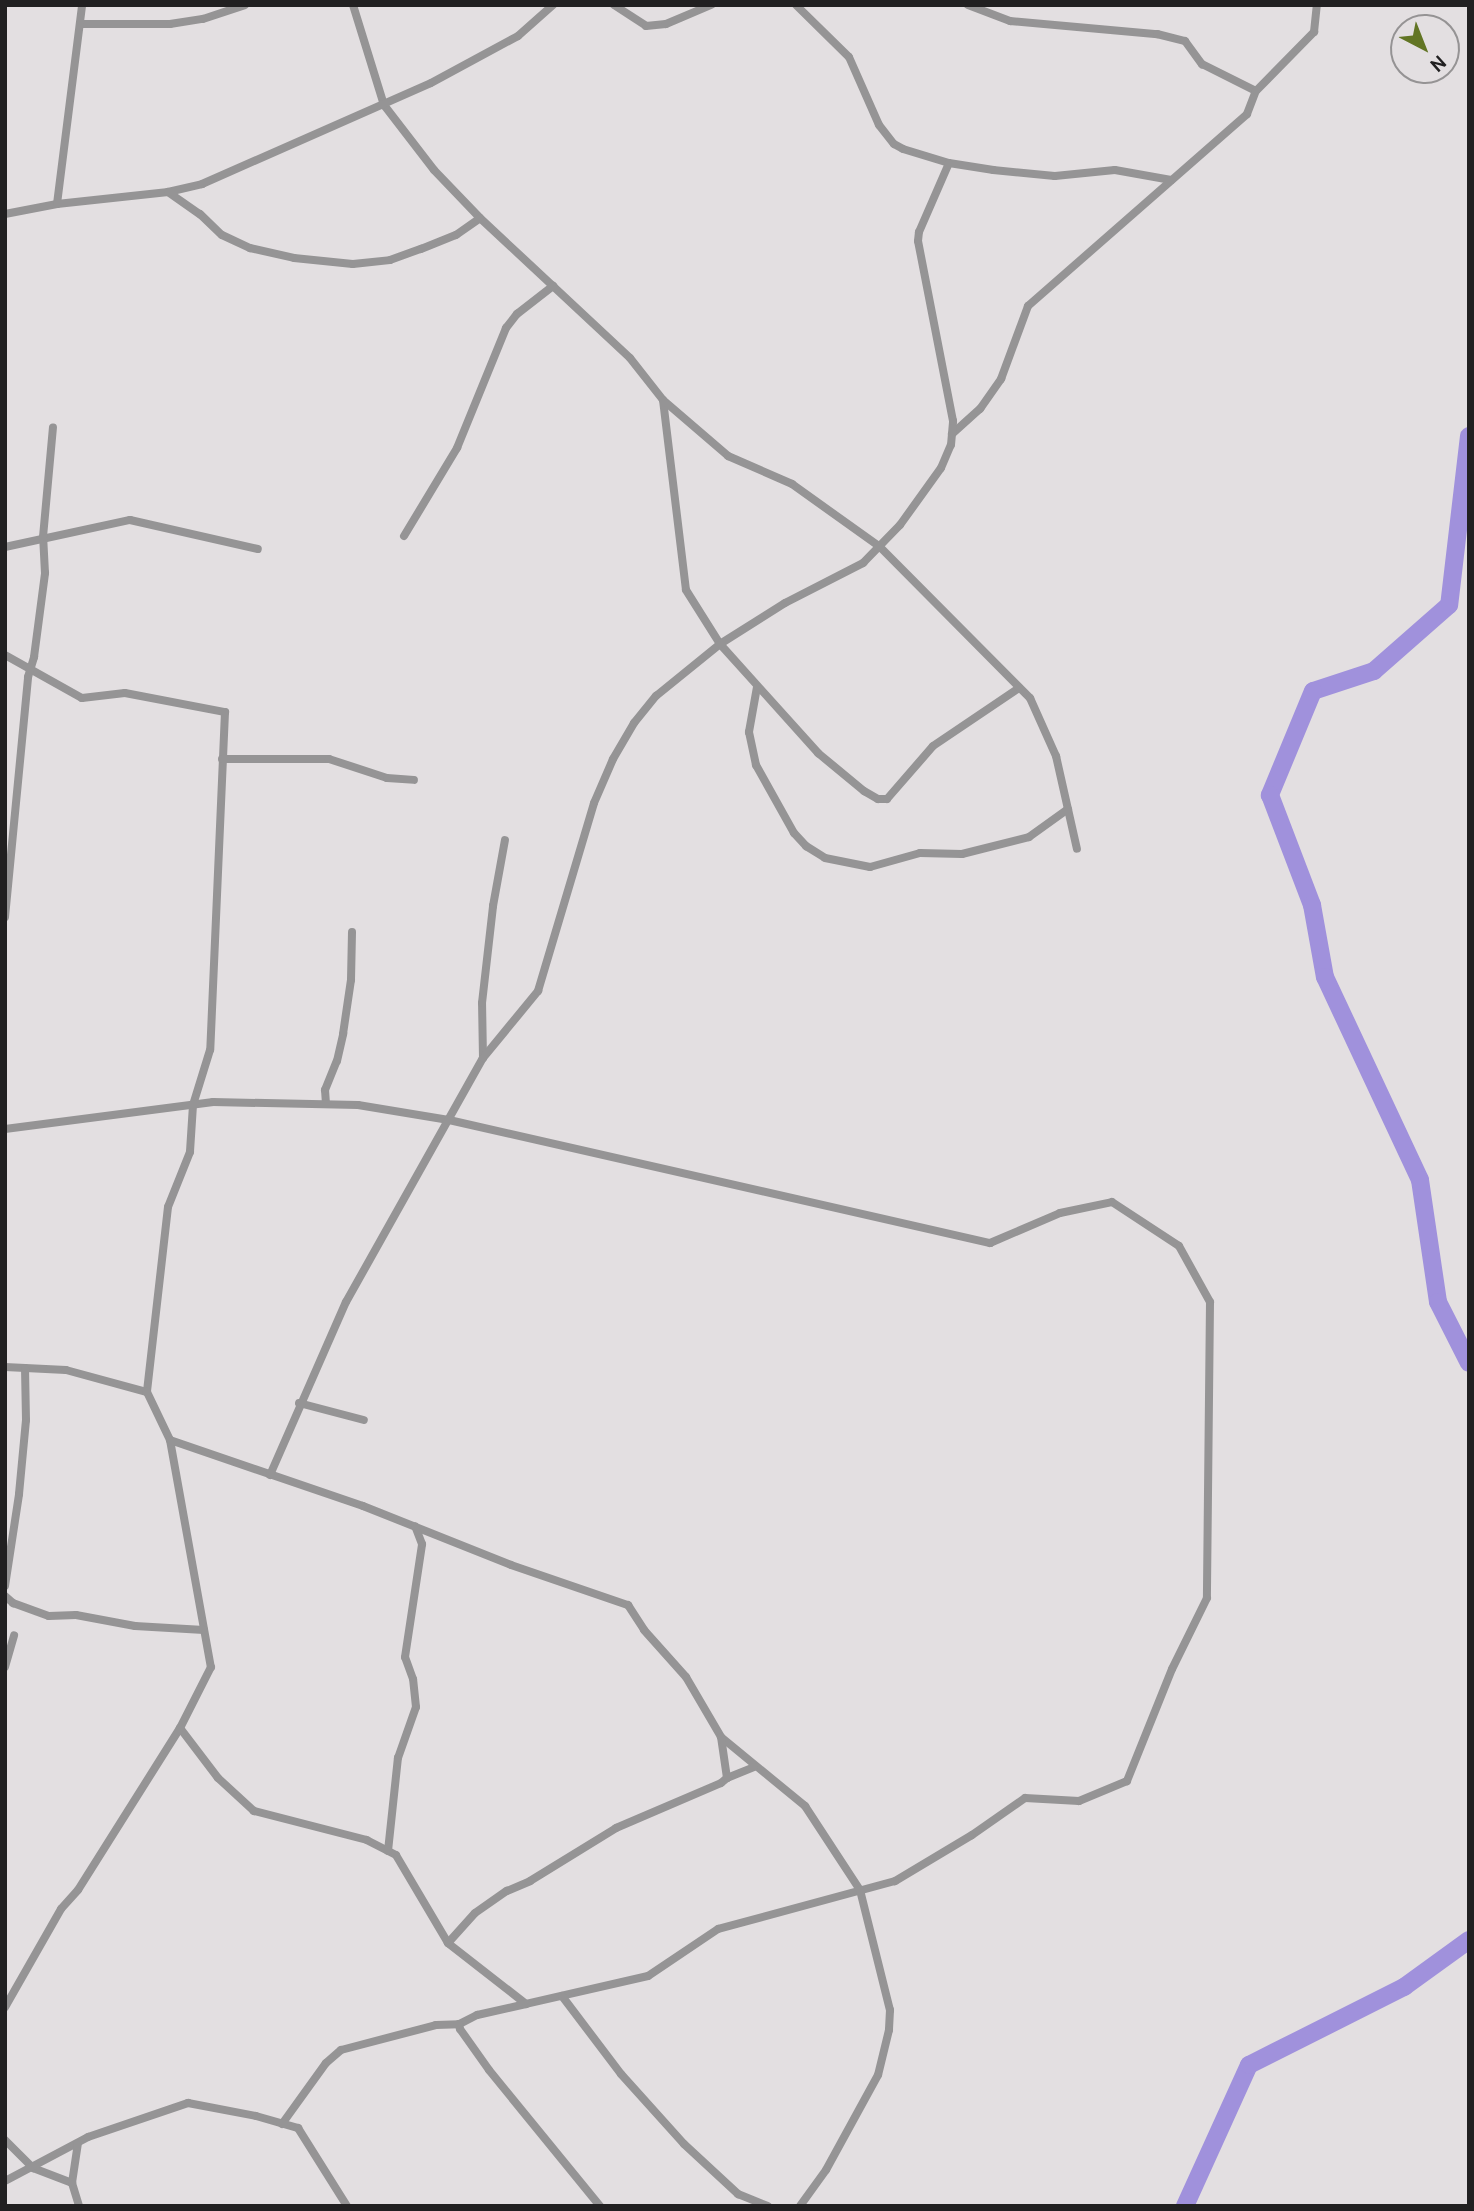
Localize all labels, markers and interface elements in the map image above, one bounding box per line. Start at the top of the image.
north arrow [1390,14,1460,84]
text: N [1425,50,1451,77]

